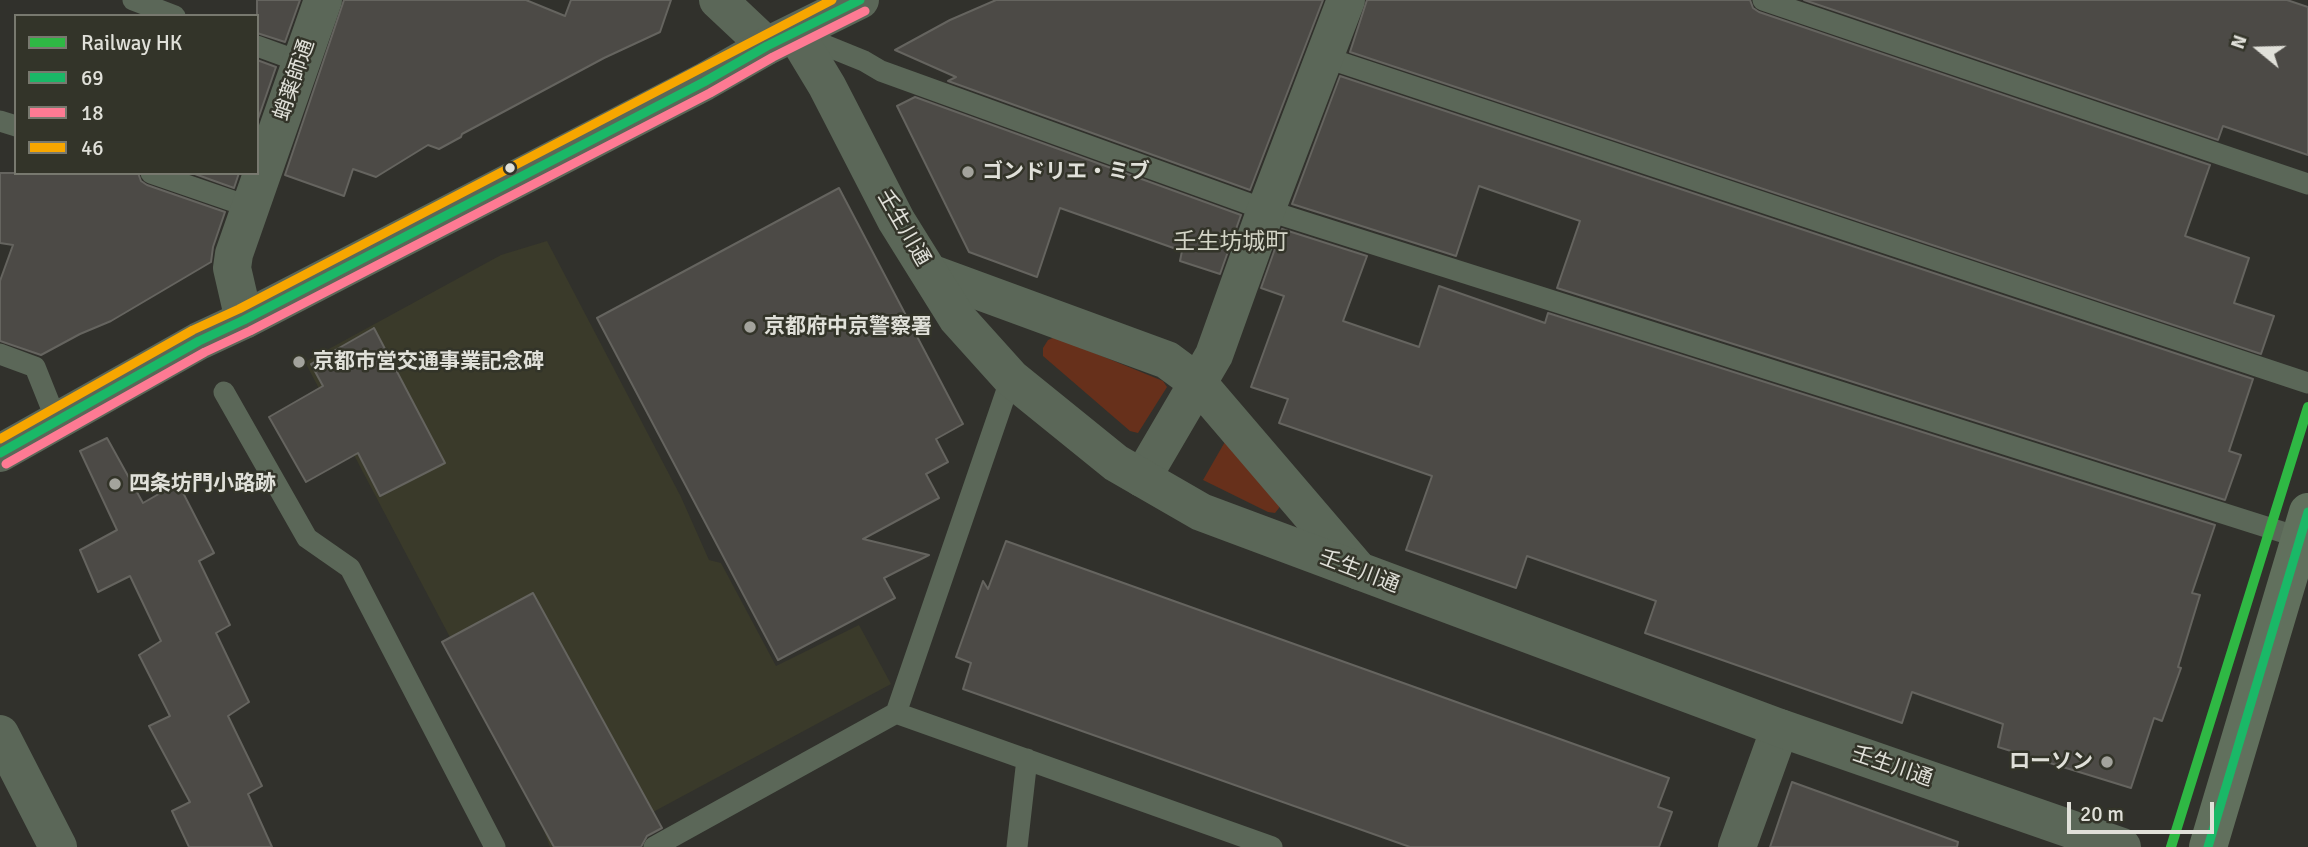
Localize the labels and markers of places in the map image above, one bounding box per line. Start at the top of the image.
place label: ゴンドリエ・ミブ [982,159,1150,185]
unlabelled marker [503,161,517,175]
marker: ゴンドリエ・ミブ [960,164,976,180]
place label: 京都府中京警察署 [764,314,932,340]
marker: 京都府中京警察署 [742,319,758,335]
place label: 京都市営交通事業記念碑 [313,349,544,375]
marker: 京都市営交通事業記念碑 [291,354,307,370]
place label: 四条坊門小路跡 [129,471,276,497]
marker: 四条坊門小路跡 [107,476,123,492]
place label: ローソン [2009,749,2093,775]
marker: ローソン [2099,754,2115,770]

